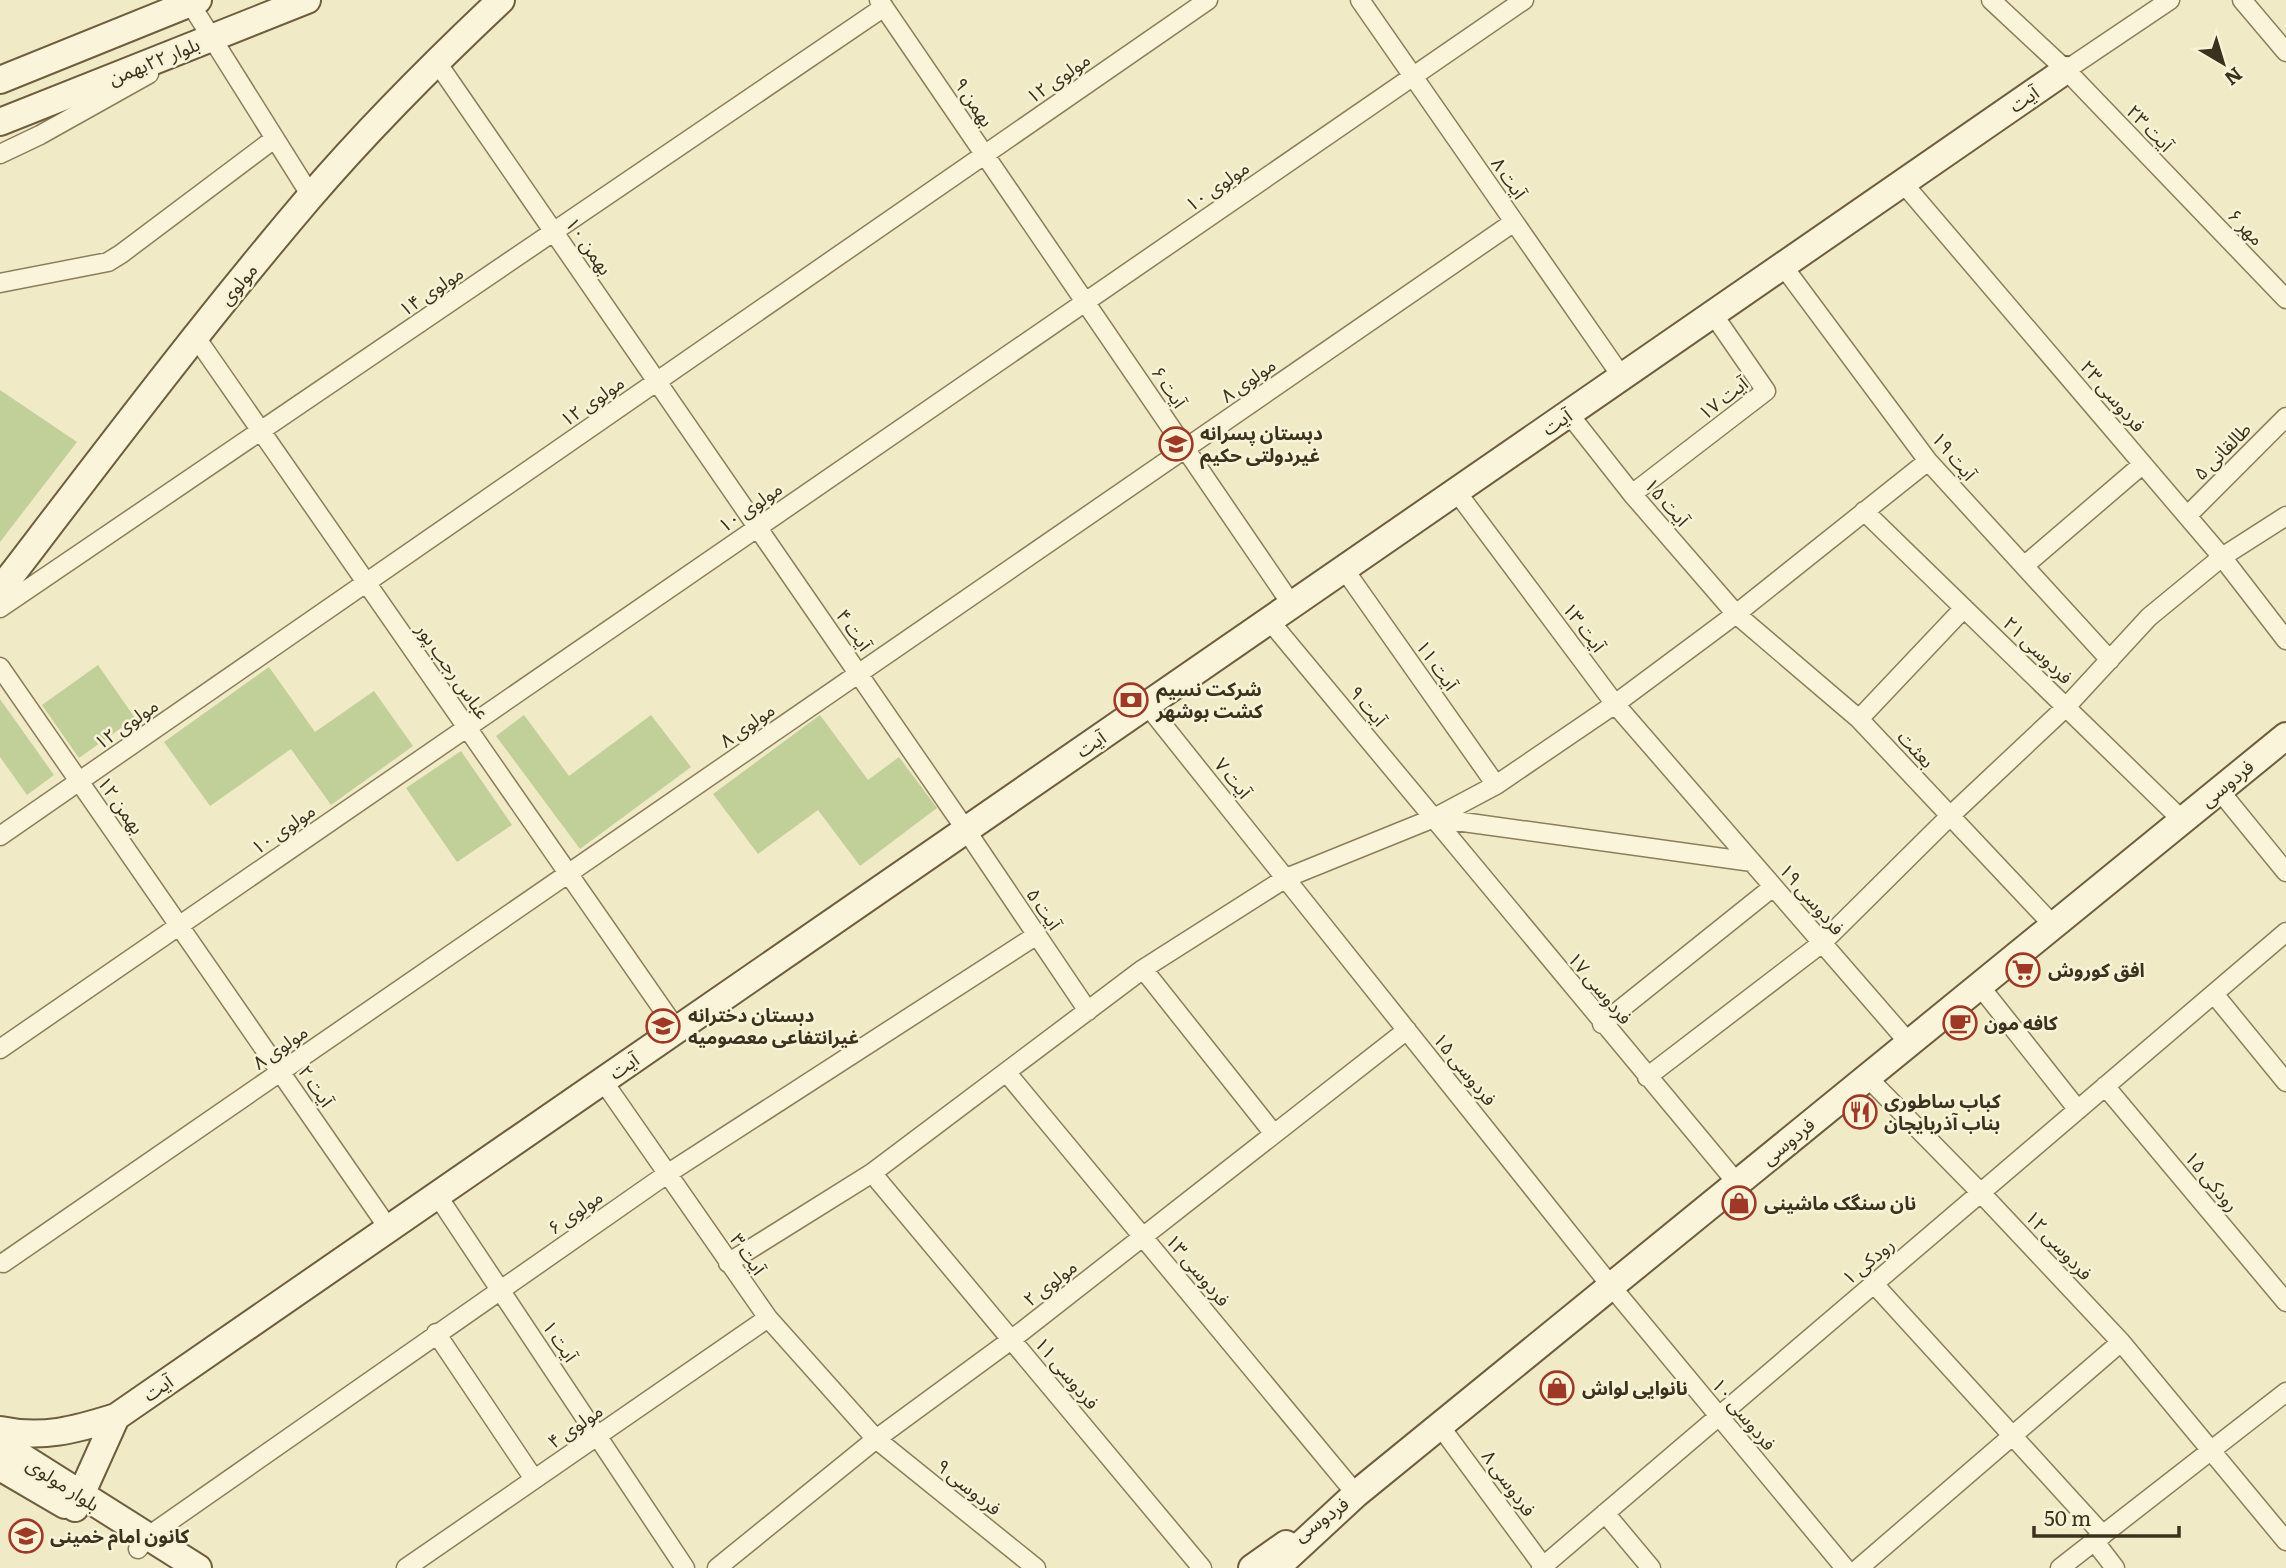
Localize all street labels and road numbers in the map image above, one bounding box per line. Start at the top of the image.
street label: بلوار ۲۲بهمن [104,29,204,91]
street label: مولوی ۱۲ [1020,45,1095,110]
street label: بهمن ۹ [948,71,1002,132]
street label: آیت [2003,77,2045,119]
street label: آیت ۲۳ [2121,97,2181,158]
street label: آیت ۸ [1485,151,1535,205]
street label: مولوی ۱۰ [1179,153,1254,218]
street label: مهر ۶ [2222,202,2271,251]
street label: بهمن ۱۰ [560,211,620,280]
street label: مولوی [211,256,263,310]
street label: مولوی ۱۴ [392,258,468,322]
street label: مولوی ۸ [1214,350,1281,408]
street label: فردوسی ۲۳ [2075,353,2153,438]
street label: آیت ۶ [1145,360,1195,414]
street label: مولوی ۱۲ [554,368,629,433]
street label: آیت ۱۷ [1692,368,1754,426]
street label: آیت [1536,400,1578,442]
street label: طالقانی ۵ [2186,415,2257,486]
street label: آیت ۱۹ [1926,425,1985,487]
street label: آیت ۱۵ [1639,471,1698,533]
street label: مولوی ۱۰ [712,474,787,539]
street label: آیت ۱۳ [1557,595,1614,659]
street label: آیت ۴ [830,603,880,657]
street label: فردوسی ۲۱ [1998,609,2080,690]
street label: عباس رجب پور [410,616,497,724]
street label: آیت ۱۱ [1410,633,1466,697]
street label: آیت ۹ [1343,679,1395,733]
street label: مولوی ۱۲ [88,691,163,756]
street label: مولوی ۸ [713,695,780,753]
street label: آیت [1070,722,1112,764]
street label: بعثت [1892,723,1942,774]
street label: آیت ۷ [1209,751,1260,805]
street label: فردوسی [2194,752,2259,813]
street label: بهمن ۱۲ [92,770,152,839]
street label: مولوی ۱۰ [245,796,320,861]
street label: فردوسی ۱۹ [1774,856,1852,941]
street label: آیت ۵ [1020,882,1070,936]
street label: فردوسی ۱۷ [1562,945,1640,1030]
street label: مولوی ۸ [246,1017,313,1075]
street label: فردوسی ۱۵ [1427,1026,1504,1111]
street label: آیت [603,1044,645,1086]
street label: آیت ۲ [292,1059,342,1113]
street label: فردوسی [1755,1110,1820,1171]
street label: رودکی ۱۵ [2179,1144,2247,1217]
street label: مولوی ۶ [541,1182,608,1240]
street label: فردوسی ۱۲ [2020,1203,2100,1286]
street label: آیت ۳ [724,1227,774,1281]
street label: فردوسی ۱۳ [1160,1227,1238,1312]
street label: رودکی ۱ [1835,1230,1900,1291]
street label: مولوی ۲ [1016,1252,1082,1312]
street label: آیت ۱ [536,1314,586,1368]
street label: فردوسی ۱۱ [1029,1330,1107,1415]
street label: آیت [137,1366,179,1408]
street label: فردوسی ۱۰ [1706,1371,1784,1456]
street label: مولوی ۴ [541,1396,608,1454]
street label: فردوسی ۸ [1476,1443,1544,1522]
street label: بلوار مولوی [21,1449,106,1517]
street label: فردوسی ۹ [931,1451,1008,1521]
street label: فردوسی [1287,1489,1354,1547]

